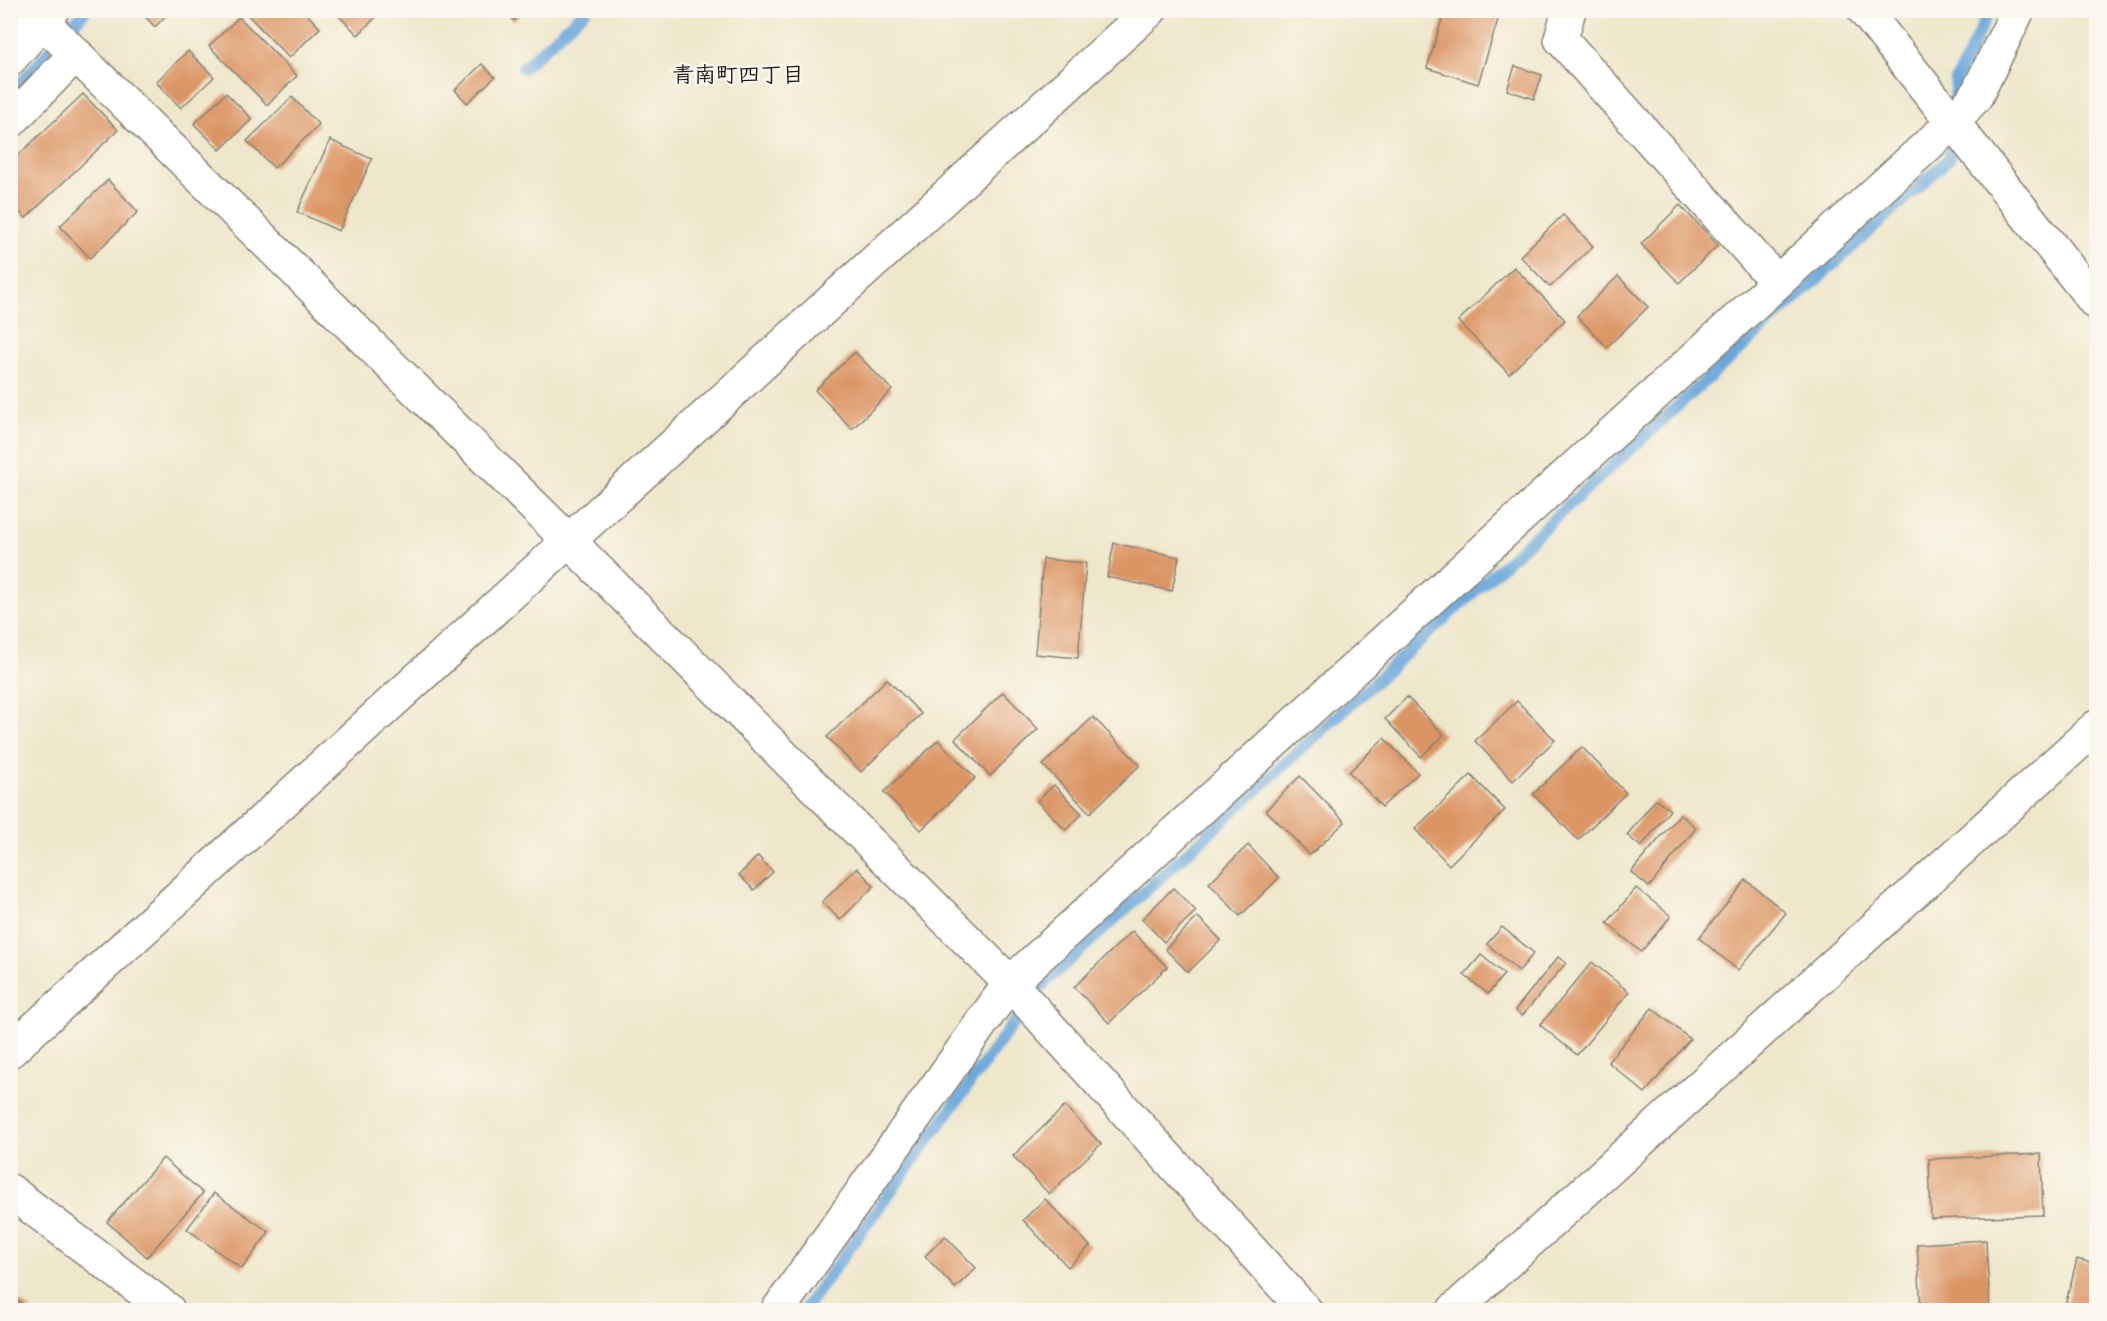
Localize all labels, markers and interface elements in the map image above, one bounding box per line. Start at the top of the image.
district label: 青南町四丁目 [672,61,804,93]

